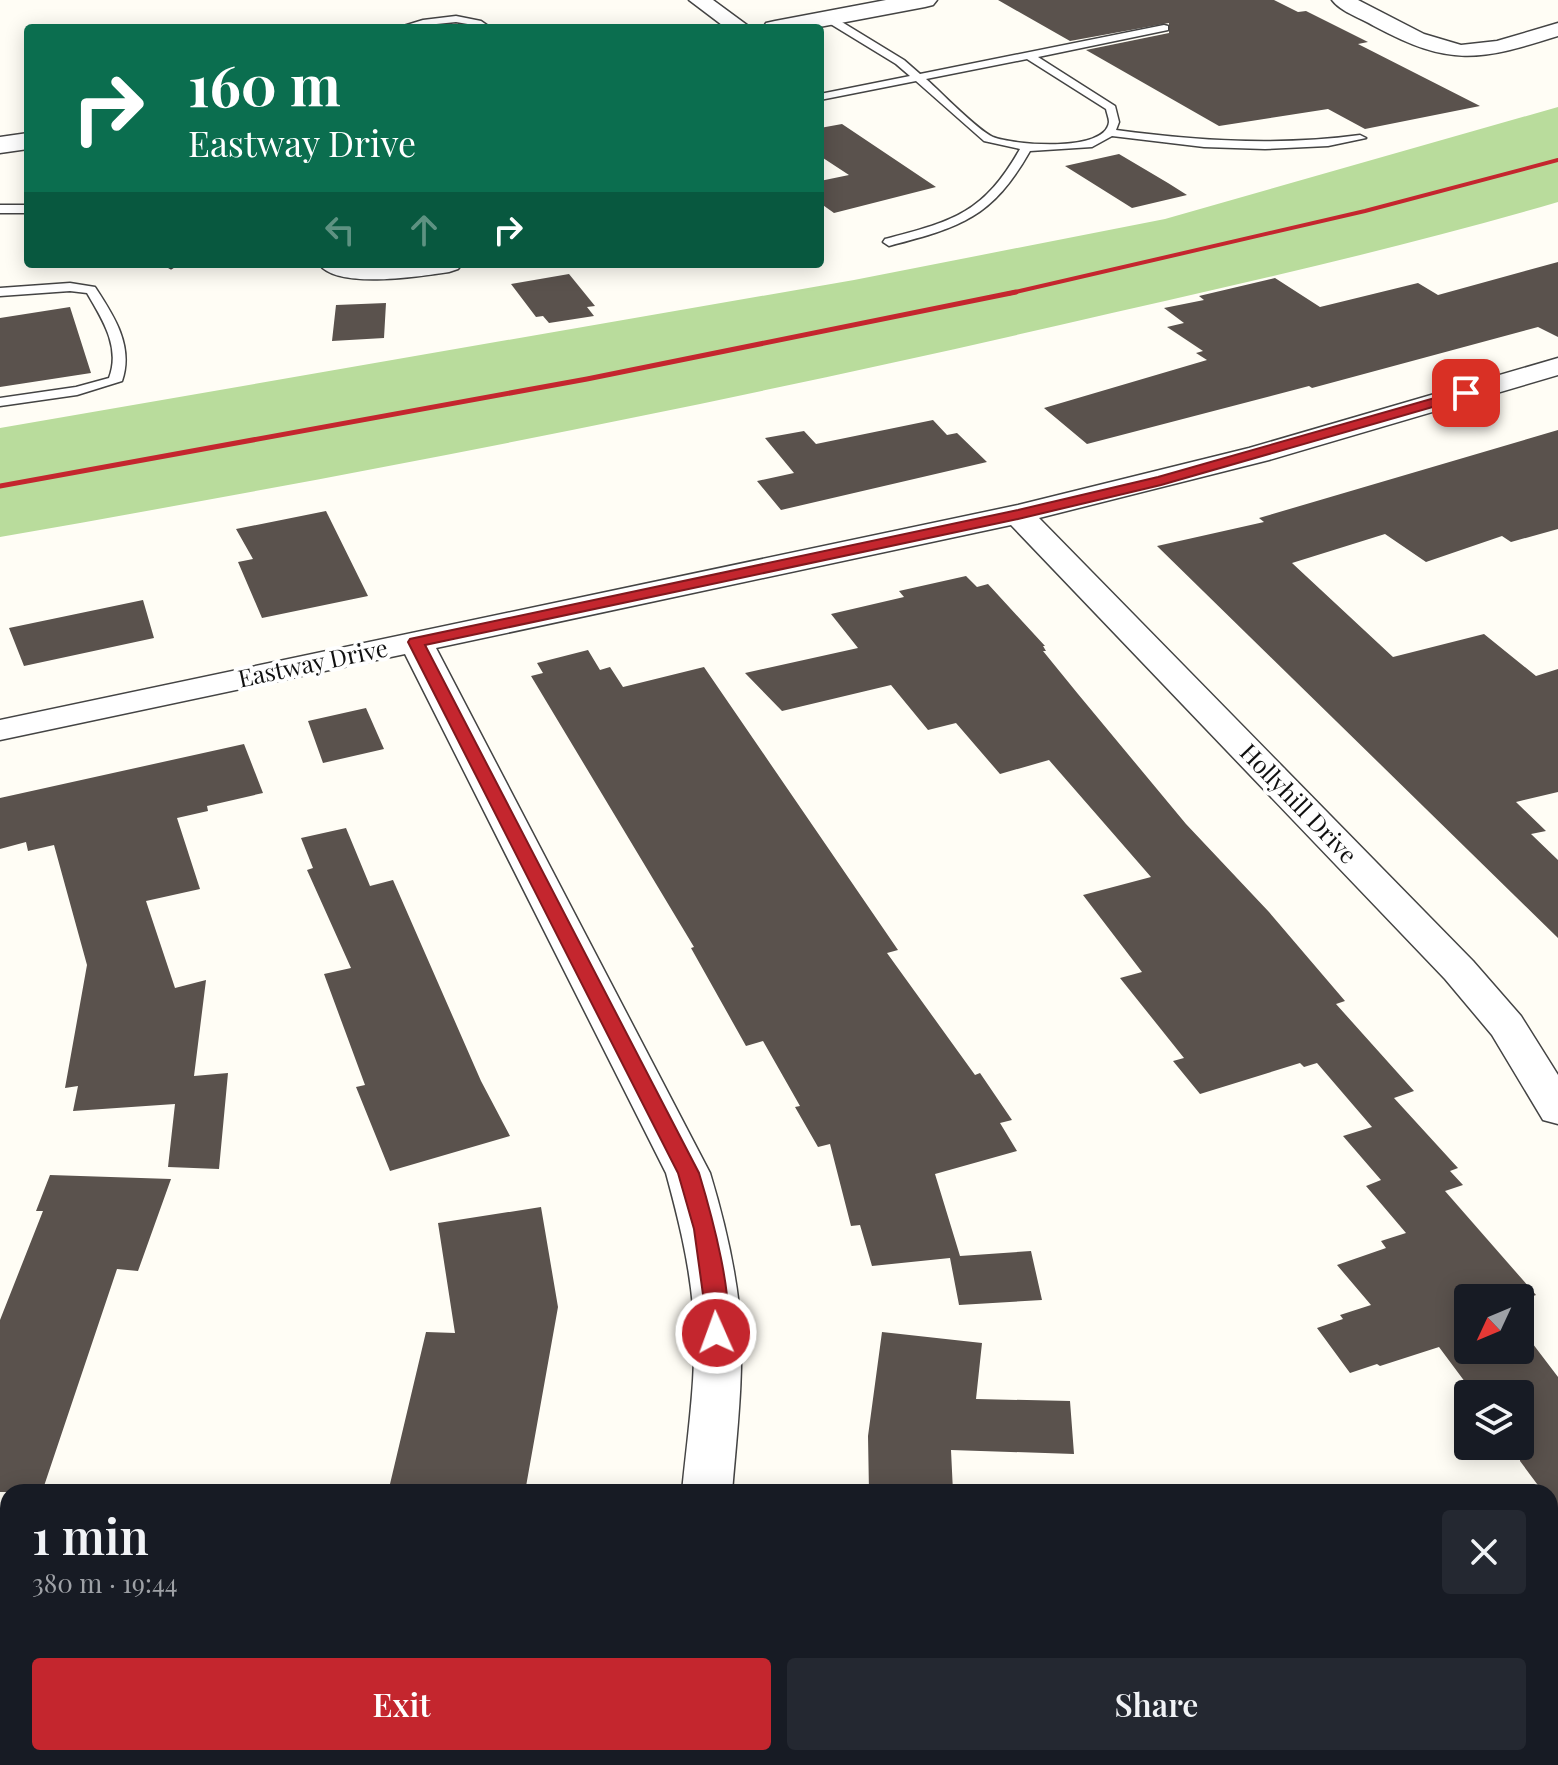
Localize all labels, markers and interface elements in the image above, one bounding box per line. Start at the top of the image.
text: 160 m [188,46,341,121]
icon: right [56,56,160,160]
text: Eastway Drive [188,118,416,166]
icon: left [318,208,362,252]
icon: ahead [402,208,446,252]
icon: right [486,208,530,252]
pin [1432,359,1500,427]
icon: arrive [1444,371,1488,415]
street label: Eastway Drive [235,631,390,694]
street label: Hollyhill Drive [1234,736,1365,870]
north arrow [1454,1284,1534,1364]
map controls [1454,1284,1534,1460]
position arrow [674,1291,758,1375]
button: layers [1454,1380,1534,1460]
text: 1 min [32,1503,149,1567]
button: close [1442,1510,1526,1594]
text: 380 m · 19:44 [32,1565,178,1600]
button: Exit [32,1658,771,1750]
button: Share [787,1658,1526,1750]

